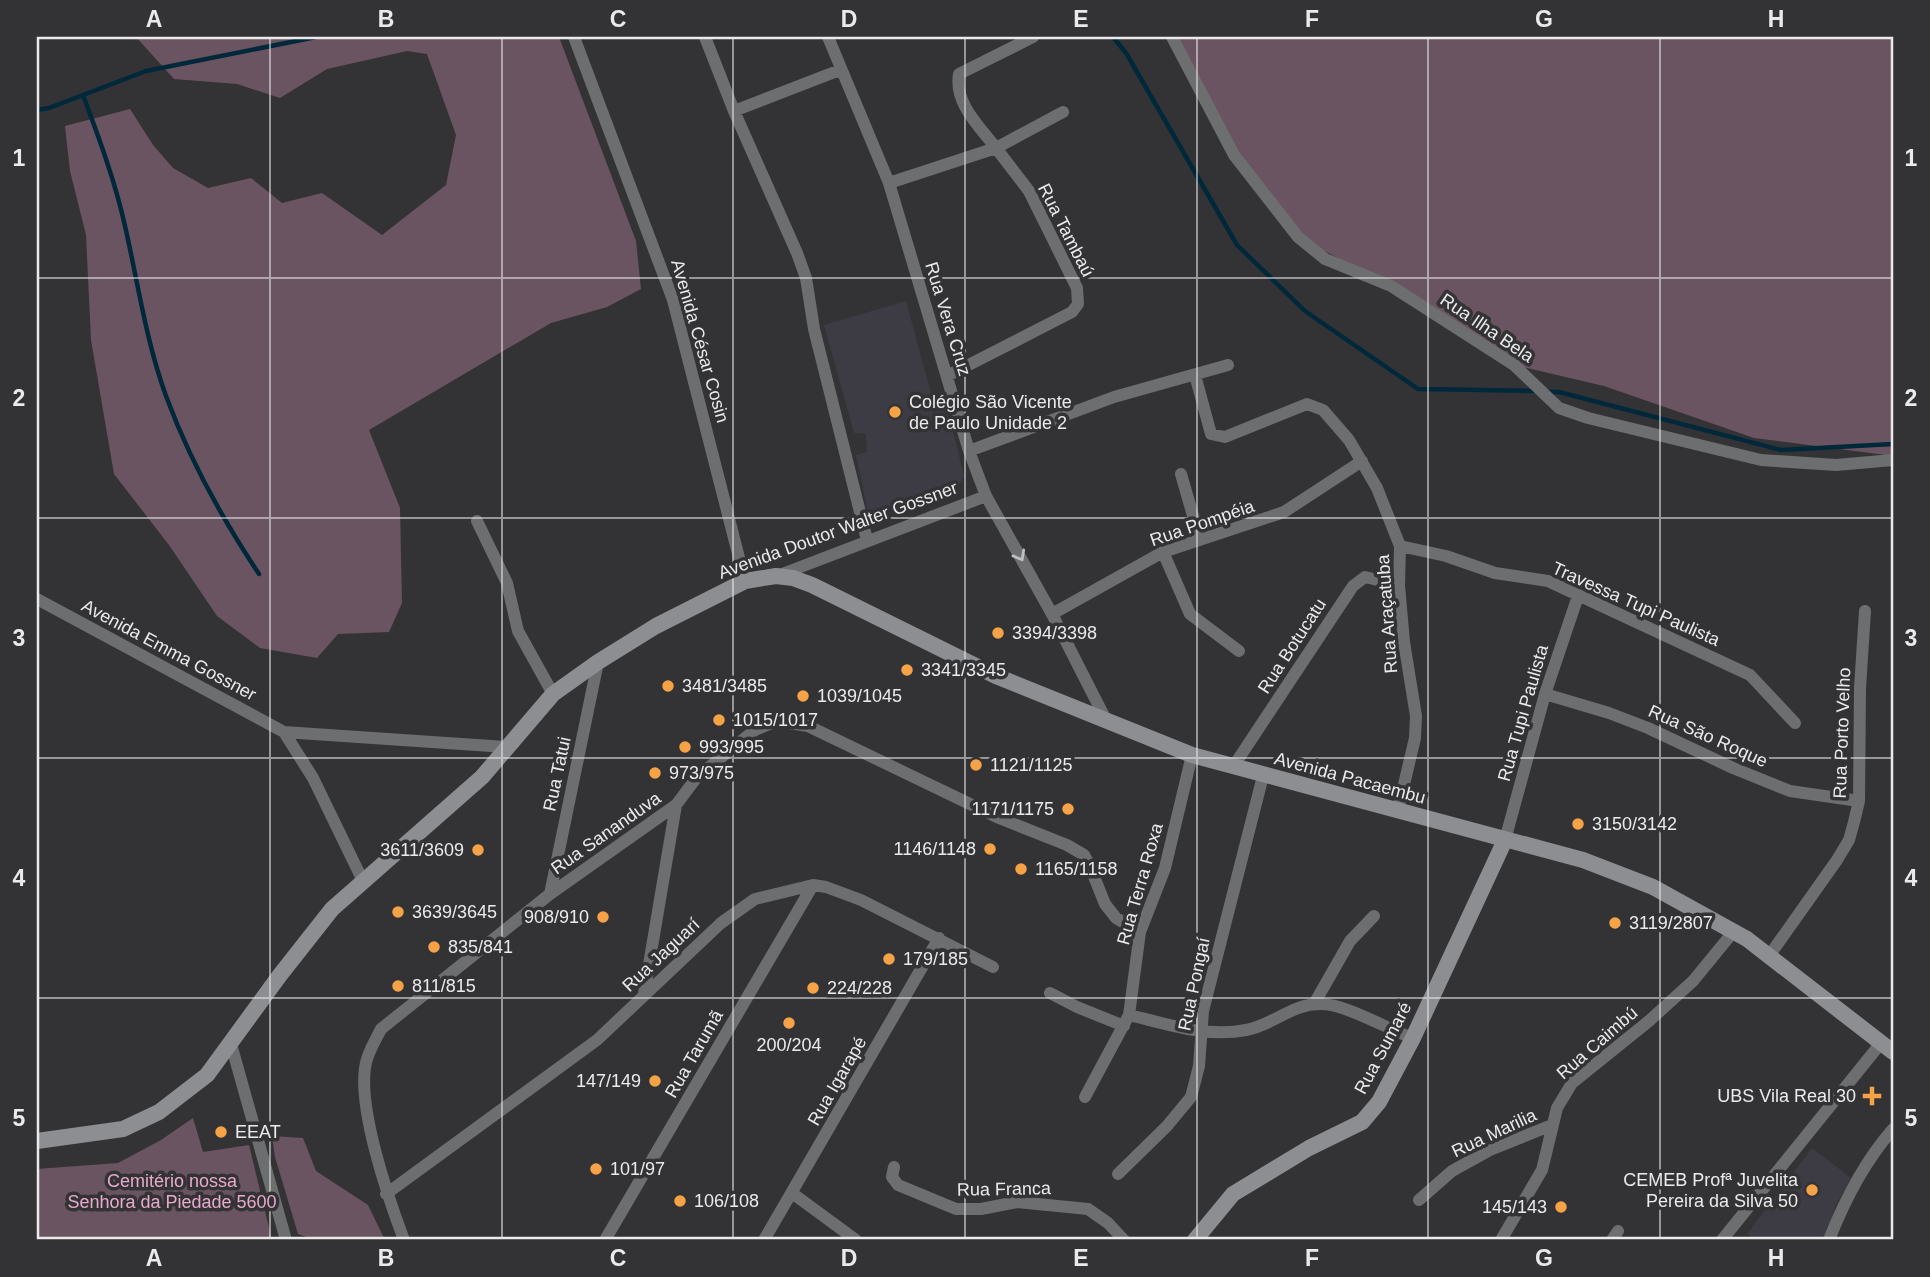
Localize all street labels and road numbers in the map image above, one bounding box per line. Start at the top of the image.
street label: Rua Tambaú [1034,180,1098,280]
street label: Avenida César Cosin [667,257,733,425]
street label: Rua Vera Cruz [921,260,975,378]
street label: Rua Ilha Bela [1437,289,1538,367]
street label: Avenida Doutor Walter Gossner [716,477,960,583]
street label: Rua Pompéia [1147,495,1258,550]
street label: Rua Araçatuba [1373,553,1401,674]
street label: Travessa Tupi Paulista [1549,558,1724,650]
street label: Avenida Emma Gossner [78,595,260,705]
street label: Rua Botucatu [1254,595,1330,697]
street label: Rua Tupi Paulista [1494,641,1552,784]
street label: Rua Porto Velho [1830,667,1854,799]
street label: Rua São Roque [1645,701,1771,771]
street label: Rua Tatui [539,735,575,813]
street label: Avenida Pacaembu [1272,748,1428,808]
street label: Rua Sananduva [547,787,665,878]
street label: Rua Terra Roxa [1113,820,1167,947]
street label: Rua Jaguarí [618,914,704,996]
street label: Rua Pongaí [1174,935,1214,1033]
street label: Rua Sumaré [1350,999,1416,1097]
street label: Rua Caimbú [1553,1003,1641,1083]
street label: Rua Tarumã [661,1006,728,1101]
street label: Rua Igarapé [804,1033,870,1129]
street label: Rua Marilia [1449,1104,1540,1161]
street label: Rua Franca [957,1178,1052,1200]

